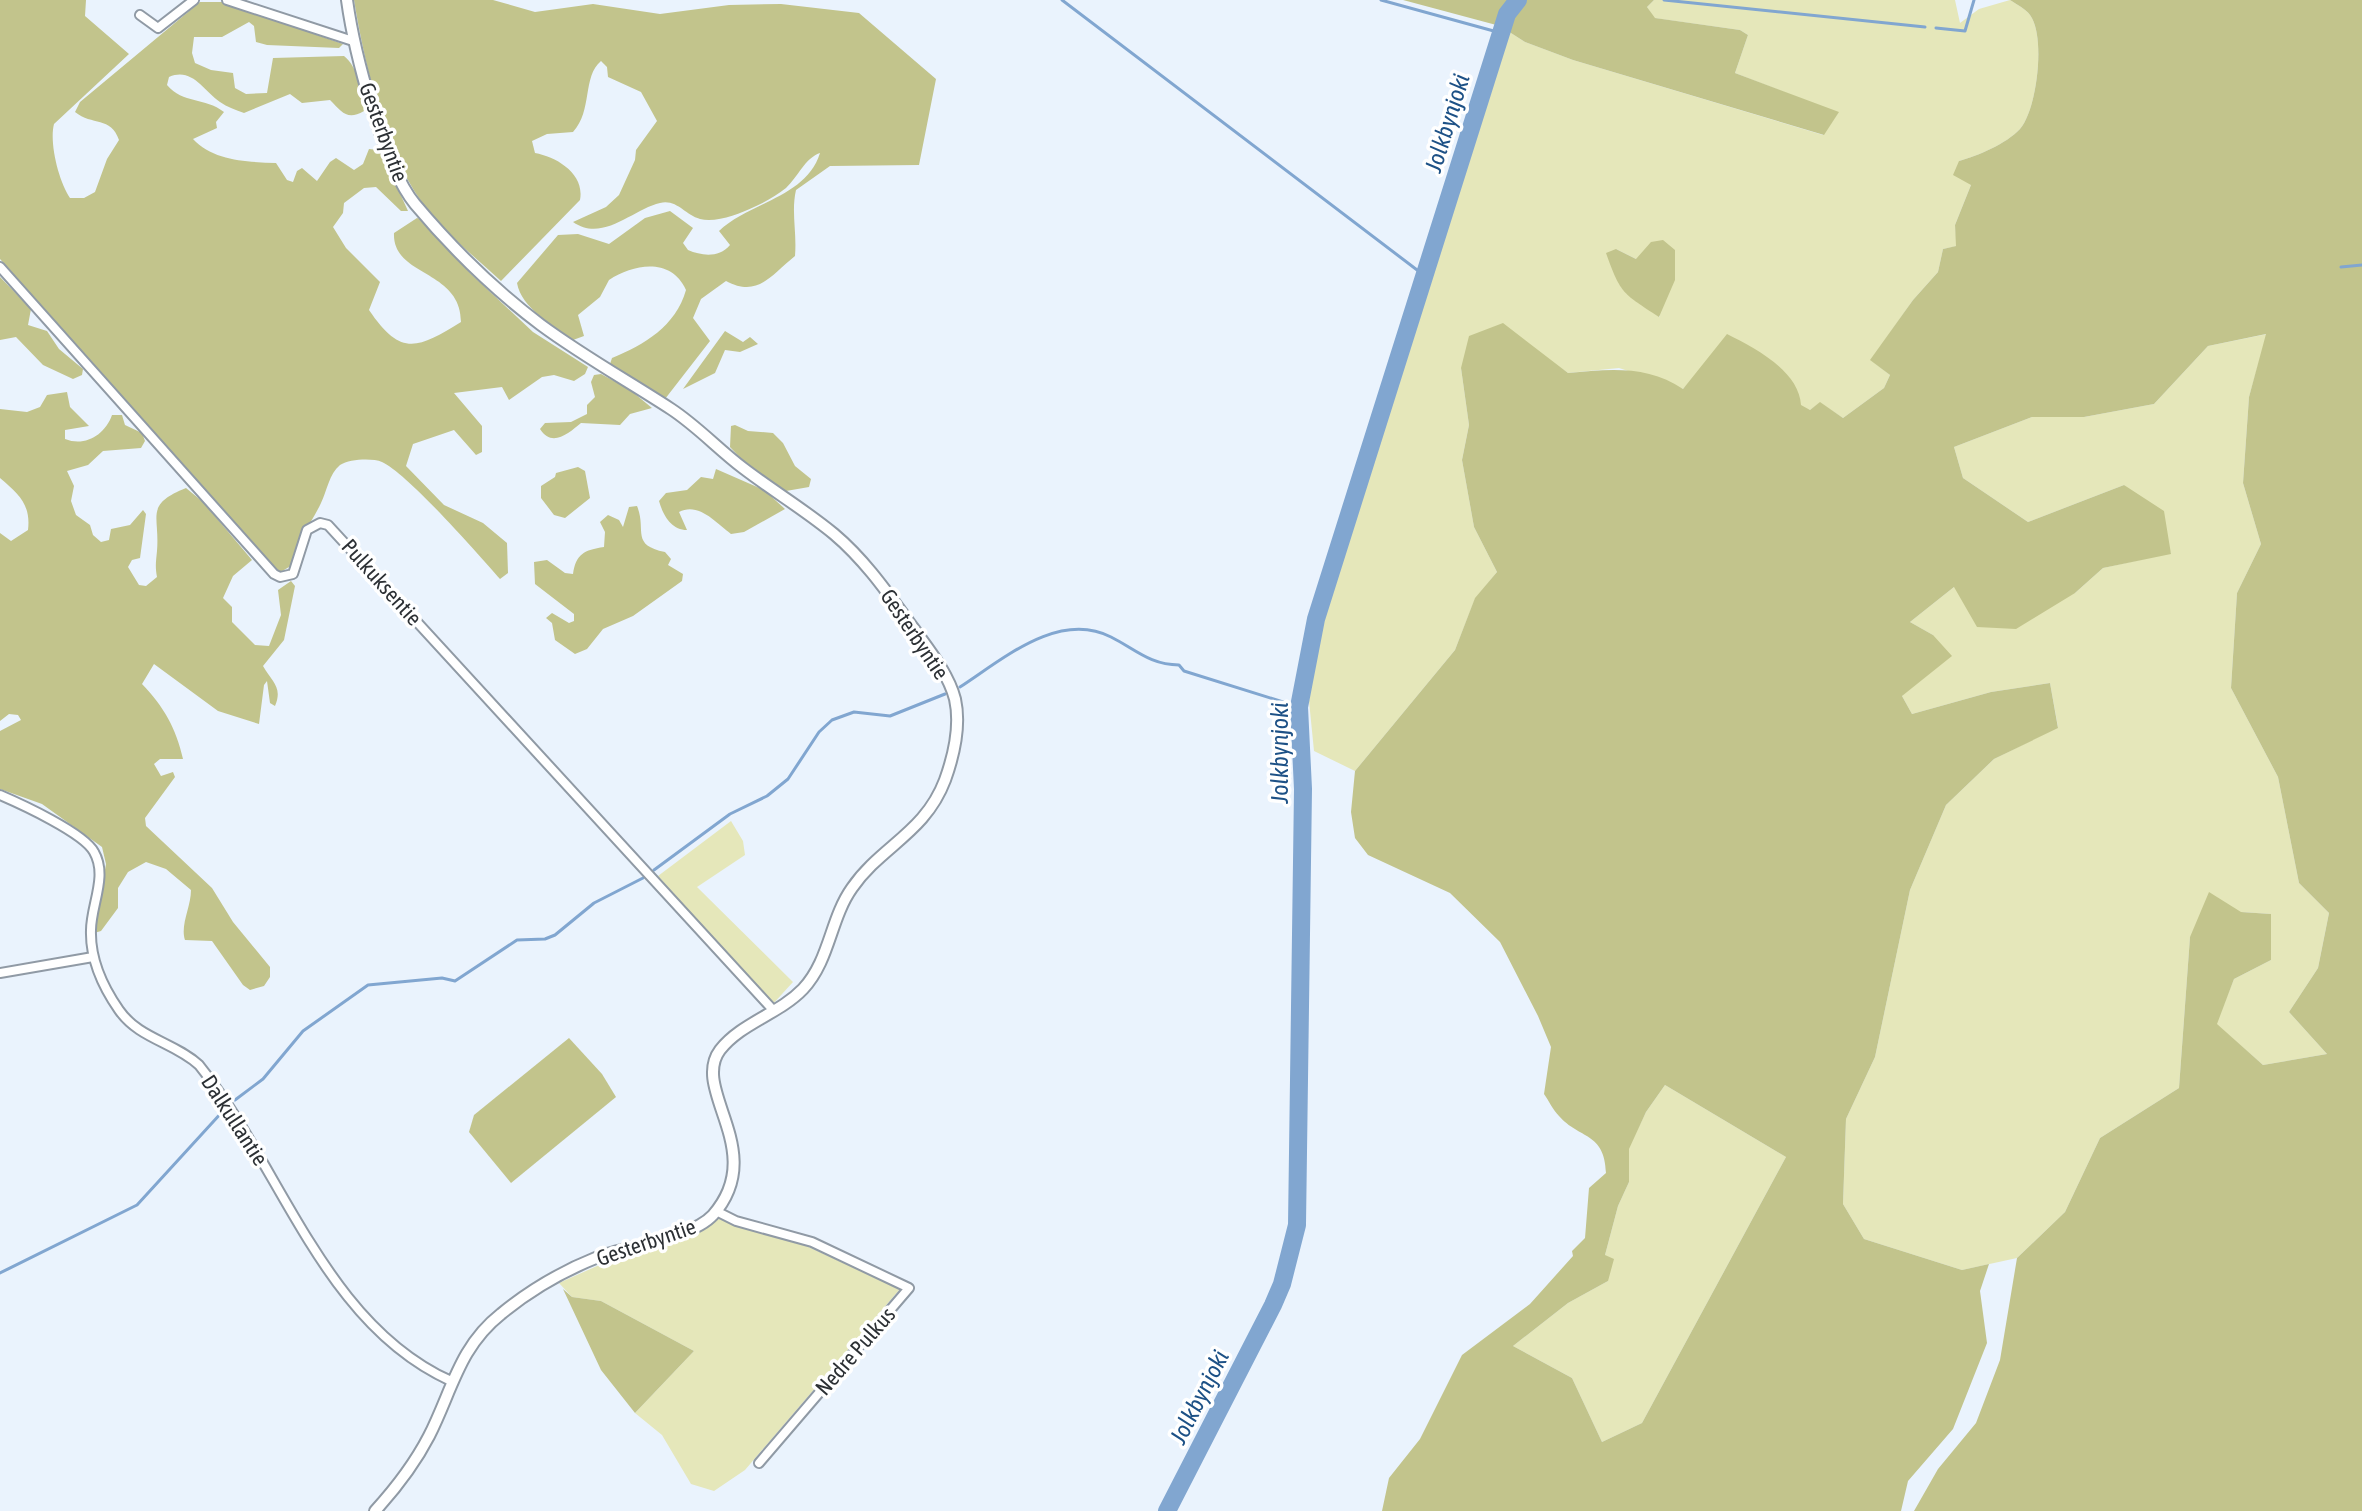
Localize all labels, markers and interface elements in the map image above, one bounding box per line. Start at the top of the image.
water label: Jolkbynjoki [1419,71,1475,176]
street label: Gesterbyntie [354,79,414,185]
street label: Pulkuksentie [337,534,427,630]
street label: Gesterbyntie [875,584,955,684]
water label: Jolkbynjoki [1266,703,1293,804]
street label: Dalkullantie [196,1070,274,1170]
street label: Gesterbyntie [593,1213,699,1271]
street label: Nedre Pulkus [810,1302,900,1400]
water label: Jolkbynjoki [1164,1346,1234,1449]

